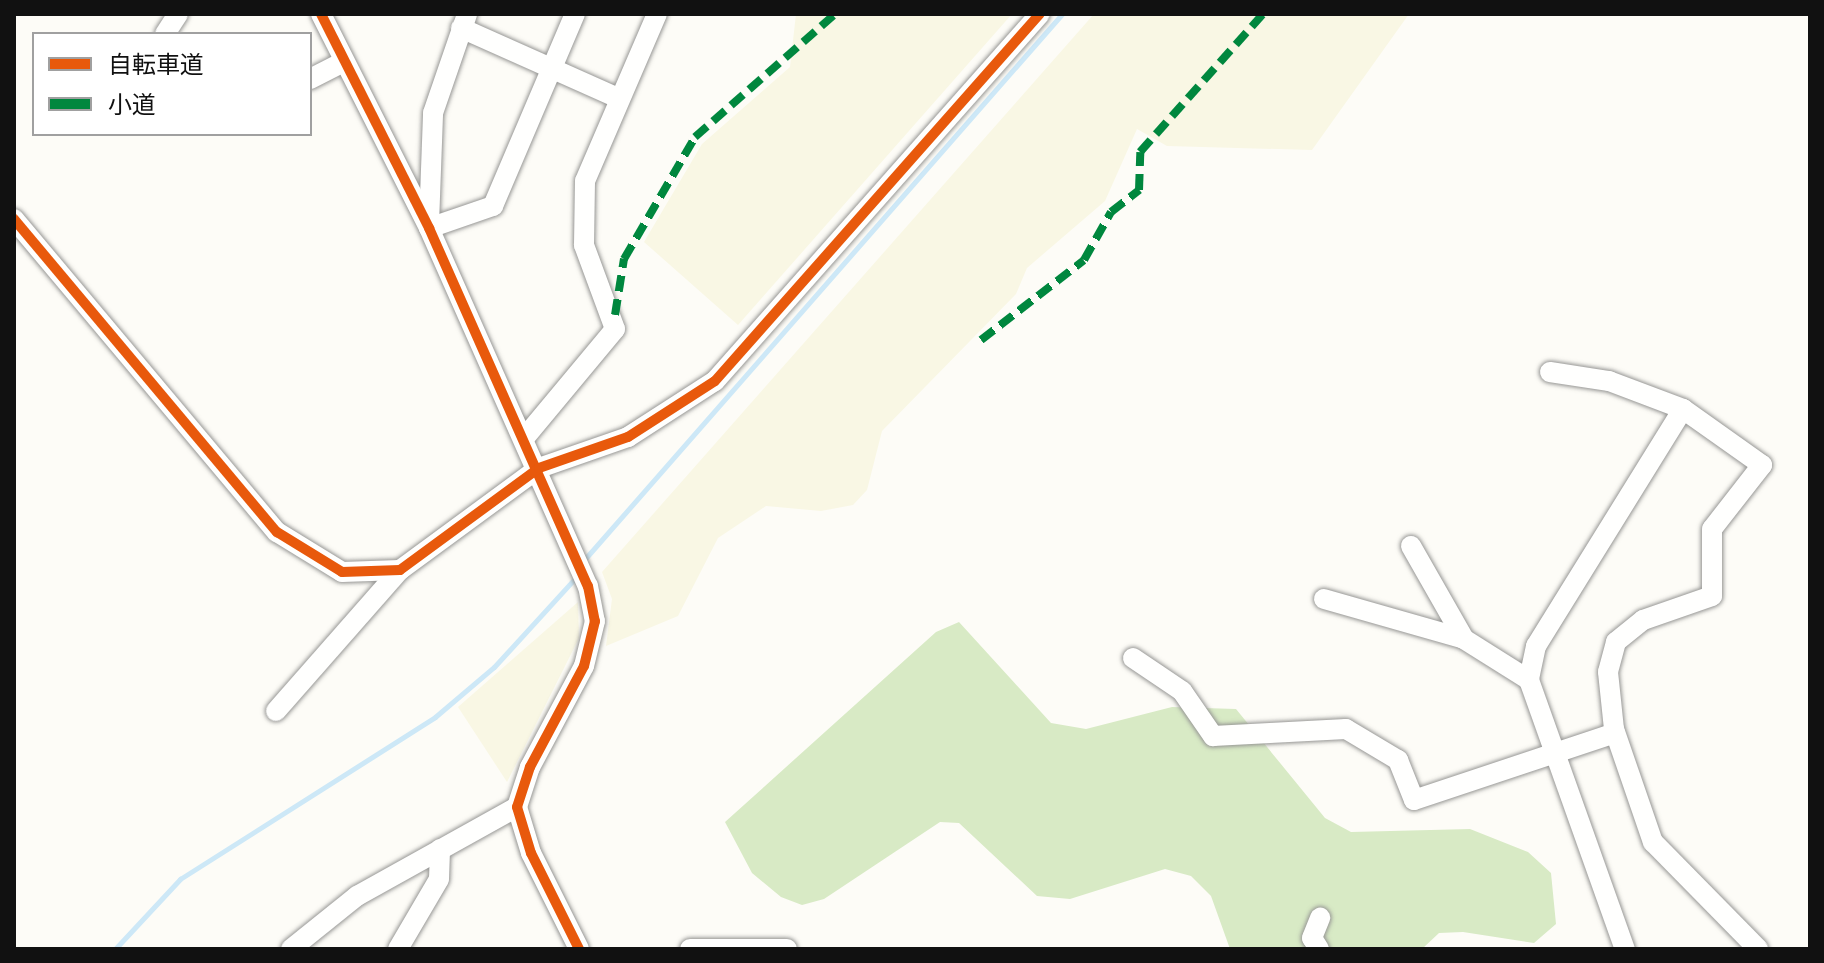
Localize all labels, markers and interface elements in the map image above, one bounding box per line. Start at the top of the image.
legend [32,32,312,136]
text: 自転車道 [108,48,204,84]
text: 小道 [108,88,156,124]

